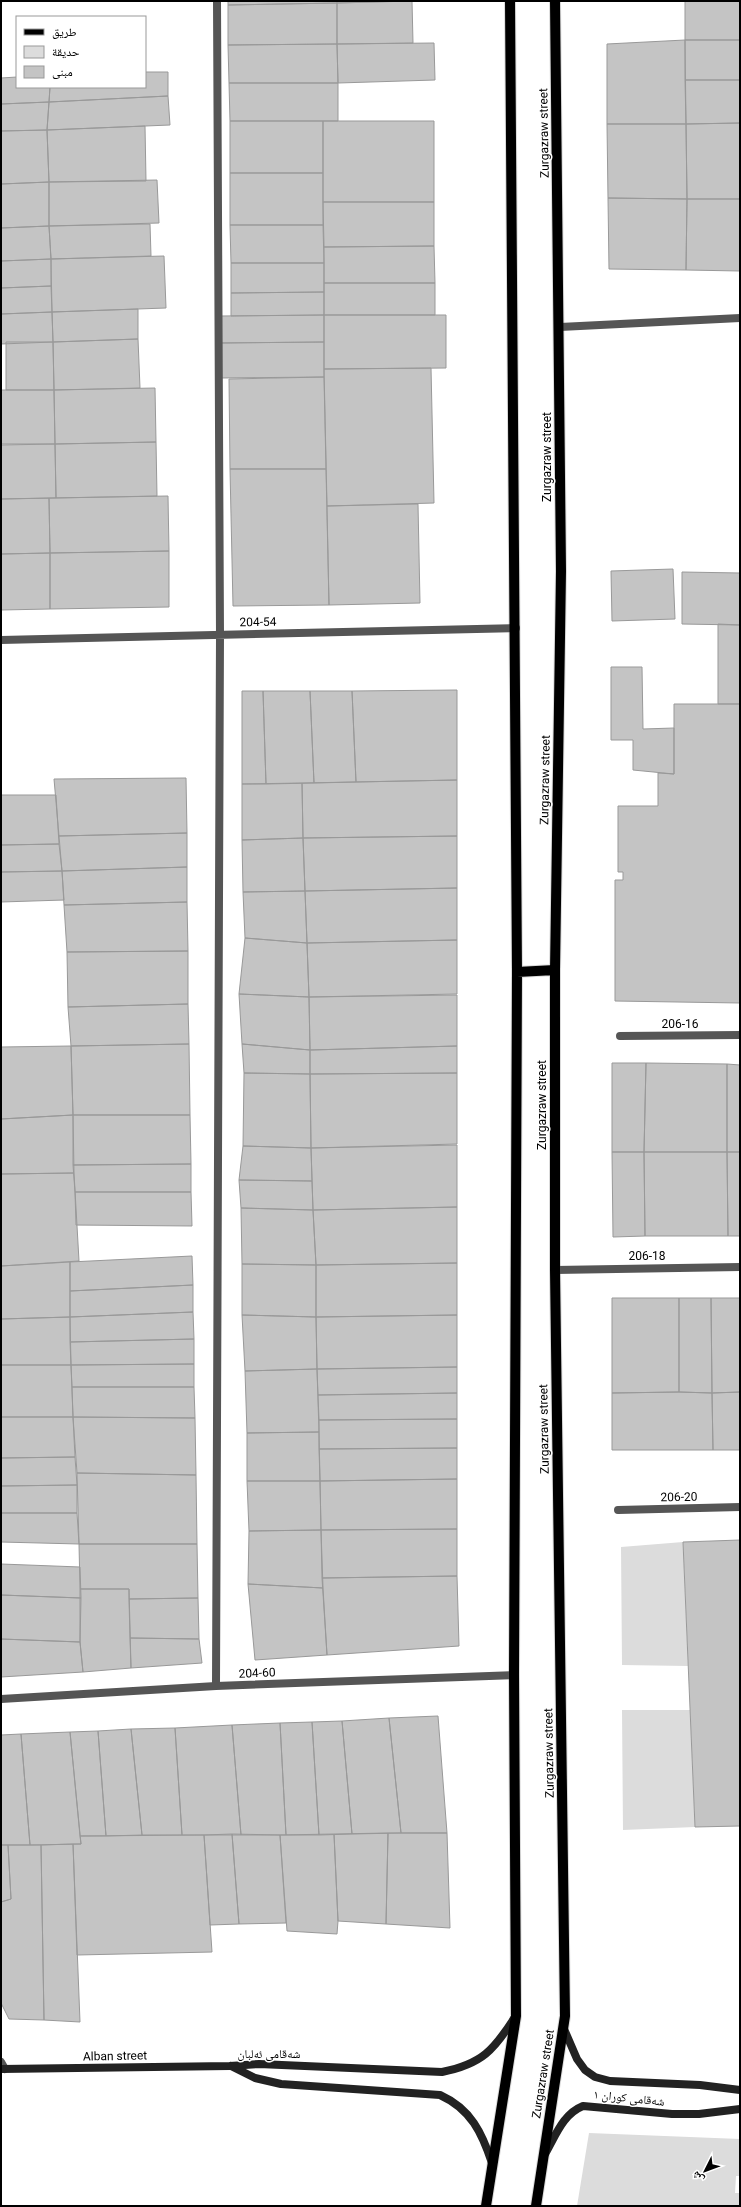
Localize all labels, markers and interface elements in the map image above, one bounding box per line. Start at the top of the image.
legend [16,16,146,88]
text: طريق [52,25,77,39]
text: حديقة [52,45,80,59]
text: مبنى [52,65,73,79]
street label: Zurgazraw street [536,88,552,178]
street label: Zurgazraw street [540,412,554,502]
street label: 204-54 [239,615,277,629]
street label: Zurgazraw street [537,735,553,825]
street label: 206-16 [661,1017,699,1031]
street label: Zurgazraw street [535,1060,549,1150]
street label: 206-18 [628,1249,666,1263]
street label: Zurgazraw street [536,1384,552,1474]
street label: 206-20 [660,1490,698,1504]
street label: 204-60 [238,1665,276,1681]
street label: Zurgazraw street [541,1708,557,1798]
street label: Zurgazraw street [529,2028,557,2120]
street label: شەقامی ئەلبان [238,2047,301,2061]
street label: Alban street [83,2048,147,2064]
street label: شەقامی کوران ١ [593,2087,665,2109]
north arrow [685,2151,725,2191]
text: ش [689,2168,707,2186]

